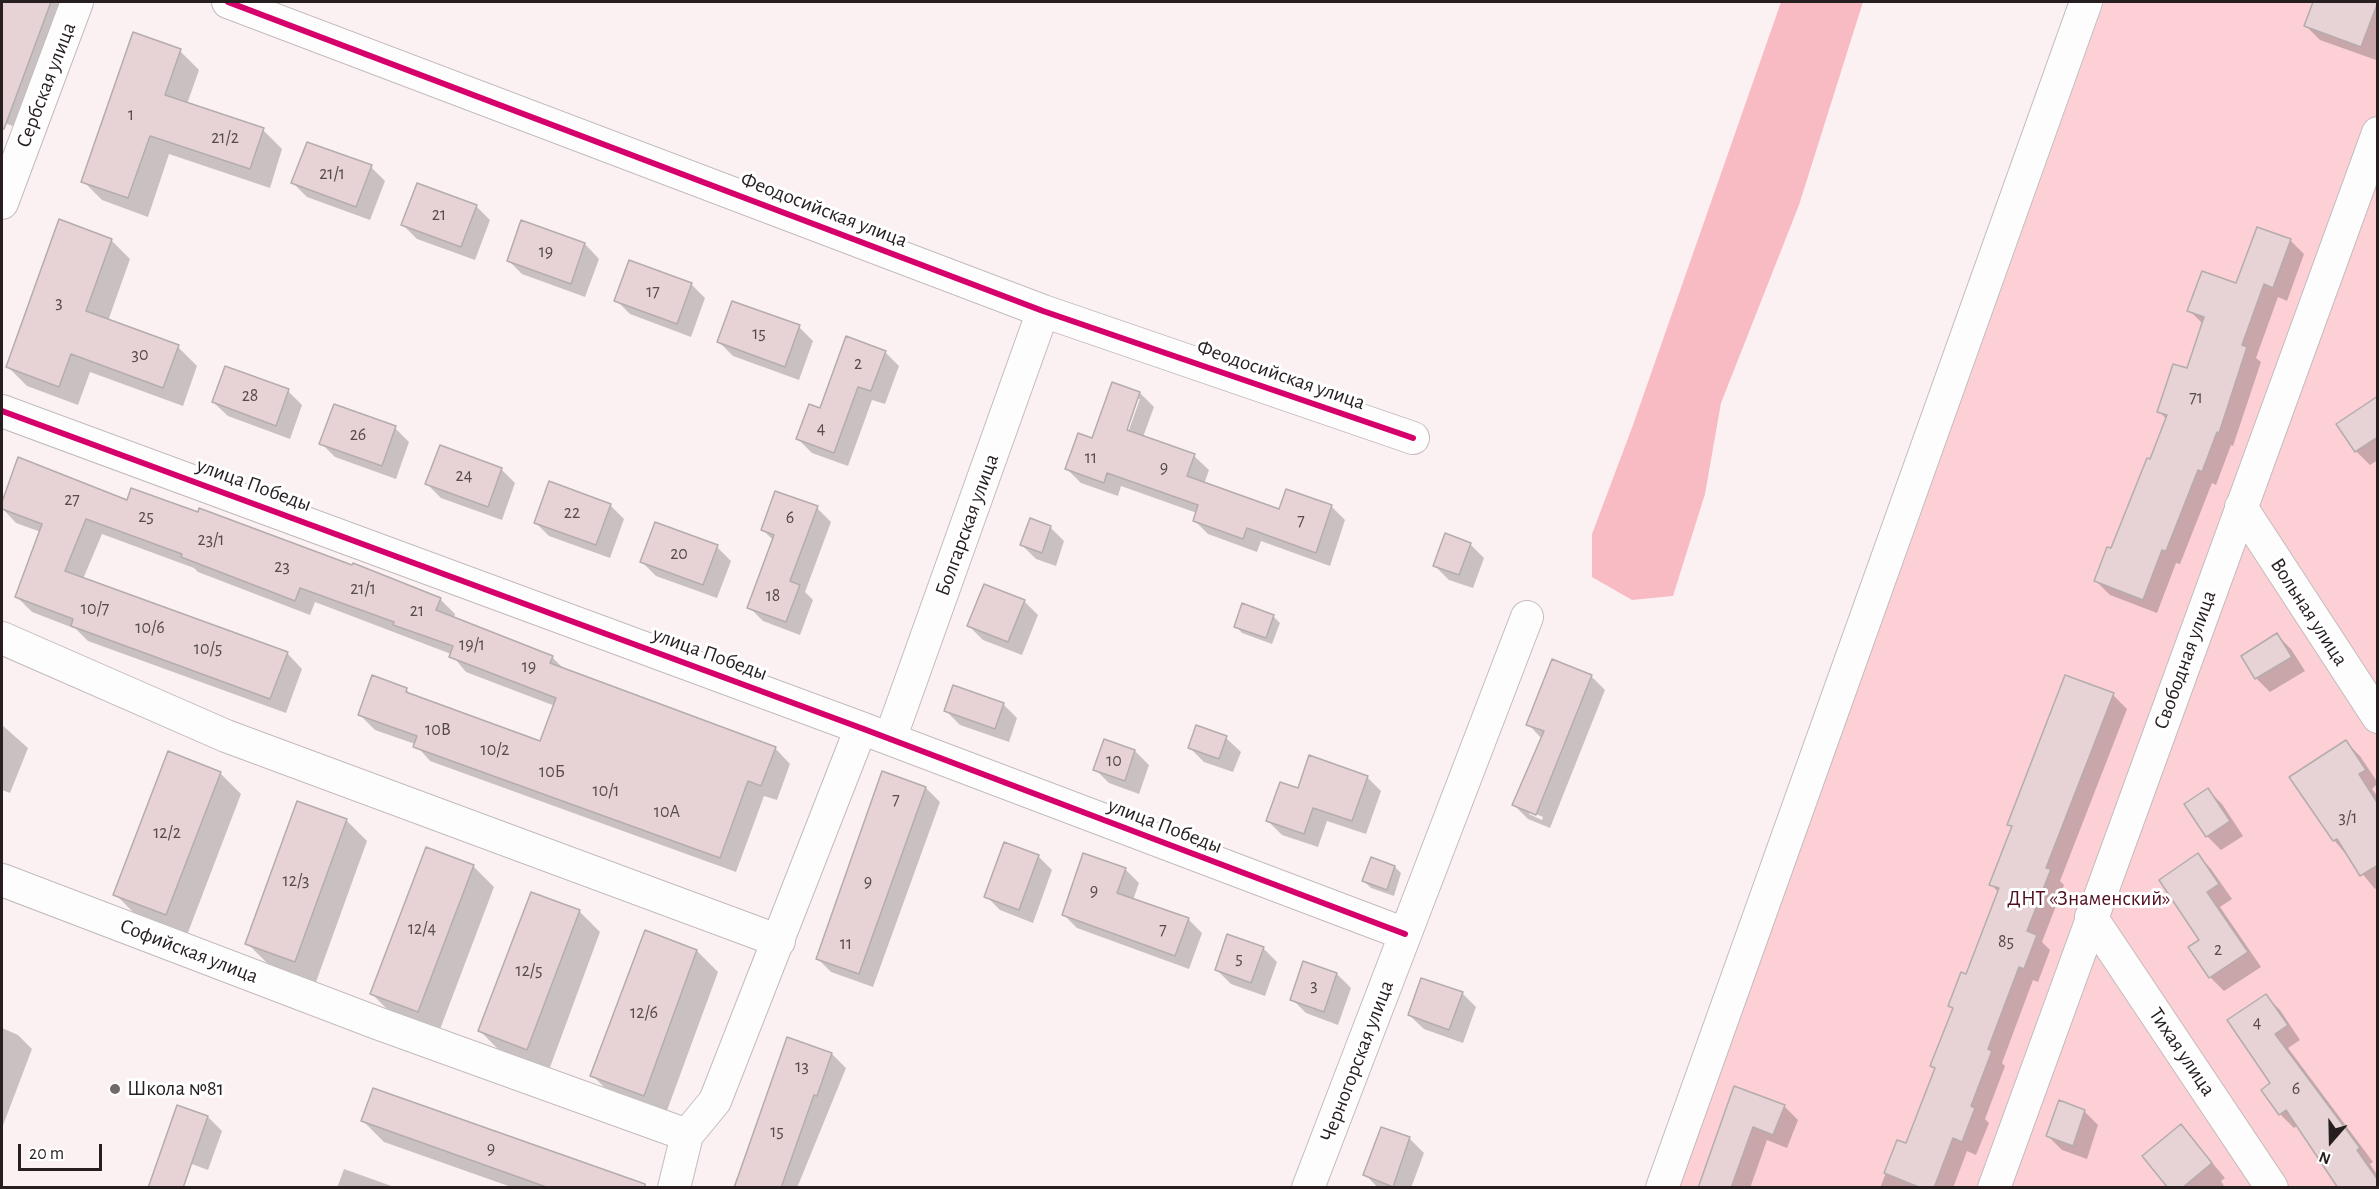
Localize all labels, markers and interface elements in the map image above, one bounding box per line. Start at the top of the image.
street label: Сербская улица [11,19,81,151]
house number: 1 [128,104,134,126]
house number: 21/2 [211,127,239,149]
house number: 21/1 [319,163,345,185]
street label: Феодосийская улица [737,167,911,253]
house number: 21 [432,204,446,226]
house number: 19 [539,241,553,263]
house number: 17 [646,281,660,303]
house number: 3 [55,292,63,314]
house number: 15 [752,323,766,345]
street label: Феодосийская улица [1193,334,1369,416]
house number: 30 [132,344,148,366]
house number: 2 [854,353,862,375]
house number: 28 [242,385,258,407]
house number: 71 [2189,387,2203,409]
house number: 4 [817,418,825,440]
house number: 26 [350,424,366,446]
house number: 11 [1085,447,1097,469]
street label: Болгарская улица [930,451,1004,599]
street label: улица Победы [193,453,315,517]
house number: 9 [1160,457,1168,479]
house number: 24 [456,465,472,487]
house number: 27 [64,489,80,511]
house number: 22 [564,502,580,524]
house number: 25 [138,506,154,528]
house number: 6 [786,507,794,529]
house number: 7 [1297,510,1305,532]
house number: 23/1 [198,529,224,551]
house number: 20 [670,543,688,565]
street label: Вольная улица [2265,553,2353,671]
house number: 23 [274,556,290,578]
house number: 21/1 [350,578,376,600]
house number: 18 [766,585,780,607]
street label: Свободная улица [2148,587,2222,733]
house number: 10/7 [81,598,109,620]
house number: 21 [410,600,424,622]
house number: 10/6 [135,617,165,639]
street label: улица Победы [649,622,771,686]
house number: 19/1 [459,634,485,656]
house number: 10/5 [194,638,222,660]
house number: 19 [522,656,536,678]
house number: 10В [425,719,451,741]
house number: 10/2 [480,739,510,761]
house number: 10 [1106,750,1122,772]
house number: 10Б [539,761,565,783]
house number: 10/1 [592,780,620,802]
house number: 7 [892,789,900,811]
street label: улица Победы [1104,793,1226,859]
house number: 10А [654,801,680,823]
house number: 3/1 [2339,807,2357,829]
house number: 12/2 [153,822,181,844]
house number: 12/3 [283,870,309,892]
house number: 9 [864,871,872,893]
house number: 9 [1090,880,1098,902]
park label: ДНТ «Знаменский» [2007,886,2171,912]
street label: Софийская улица [116,913,262,989]
house number: 12/4 [408,918,436,940]
house number: 7 [1159,919,1167,941]
house number: 85 [1998,931,2014,953]
house number: 11 [840,933,852,955]
house number: 2 [2214,939,2222,961]
house number: 5 [1235,948,1243,970]
house number: 12/5 [515,960,543,982]
house number: 3 [1310,975,1318,997]
street label: Черногорская улица [1315,977,1399,1145]
house number: 12/6 [630,1002,658,1024]
street label: Тихая улица [2143,1003,2221,1101]
house number: 4 [2253,1012,2261,1034]
house number: 13 [795,1056,809,1078]
place label: Школа №81 [127,1076,224,1102]
house number: 6 [2292,1078,2300,1100]
marker: Школа №81 [108,1082,122,1096]
north arrow [2301,1111,2361,1171]
house number: 15 [770,1121,784,1143]
scale bar [21,1132,105,1170]
house number: 9 [487,1138,495,1160]
text: 20 m [29,1145,64,1163]
text: N [2317,1148,2333,1167]

